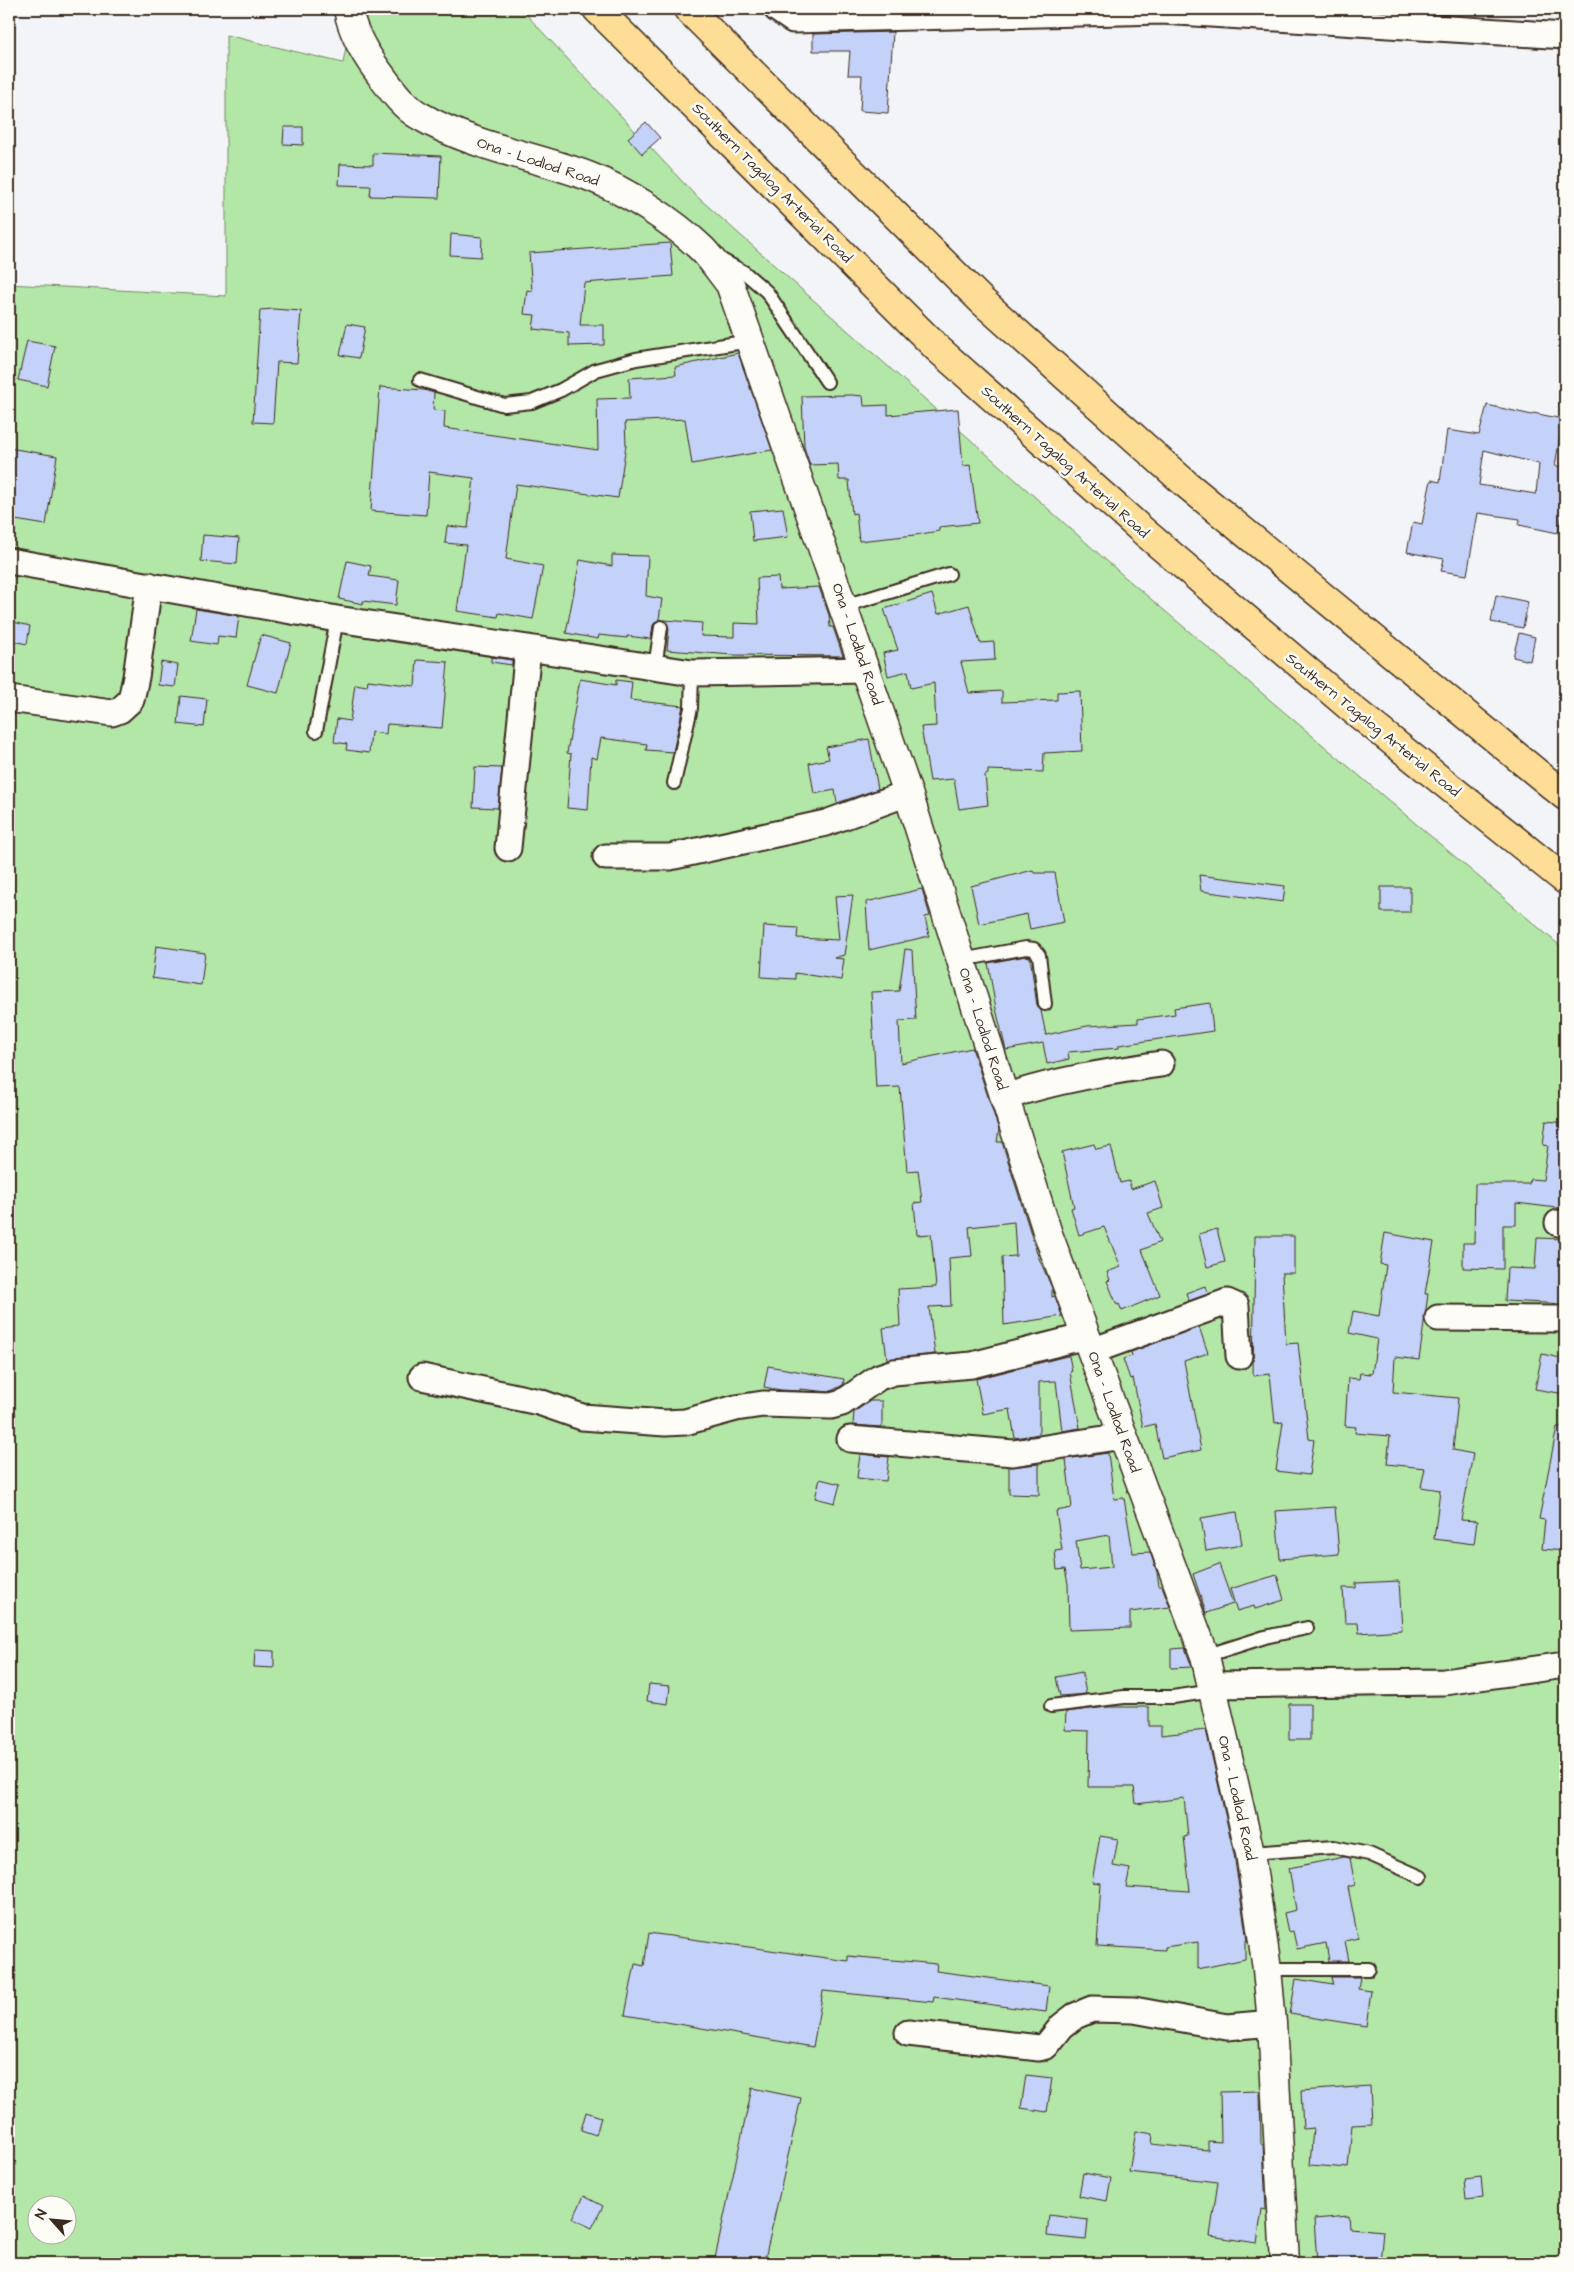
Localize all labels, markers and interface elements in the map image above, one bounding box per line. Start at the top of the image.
street label: Southern Tagalog Arterial Road [686,98,857,269]
street label: Ona - Lodlod Road [474,132,602,192]
street label: Southern Tagalog Arterial Road [976,381,1154,544]
street label: Ona - Lodlod Road [826,580,888,708]
street label: Southern Tagalog Arterial Road [1281,648,1465,803]
street label: Ona - Lodlod Road [953,965,1013,1093]
street label: Ona - Lodlod Road [1082,1349,1146,1476]
street label: Ona - Lodlod Road [1212,1734,1262,1863]
north arrow [28,2194,78,2244]
text: N [30,2206,52,2223]

